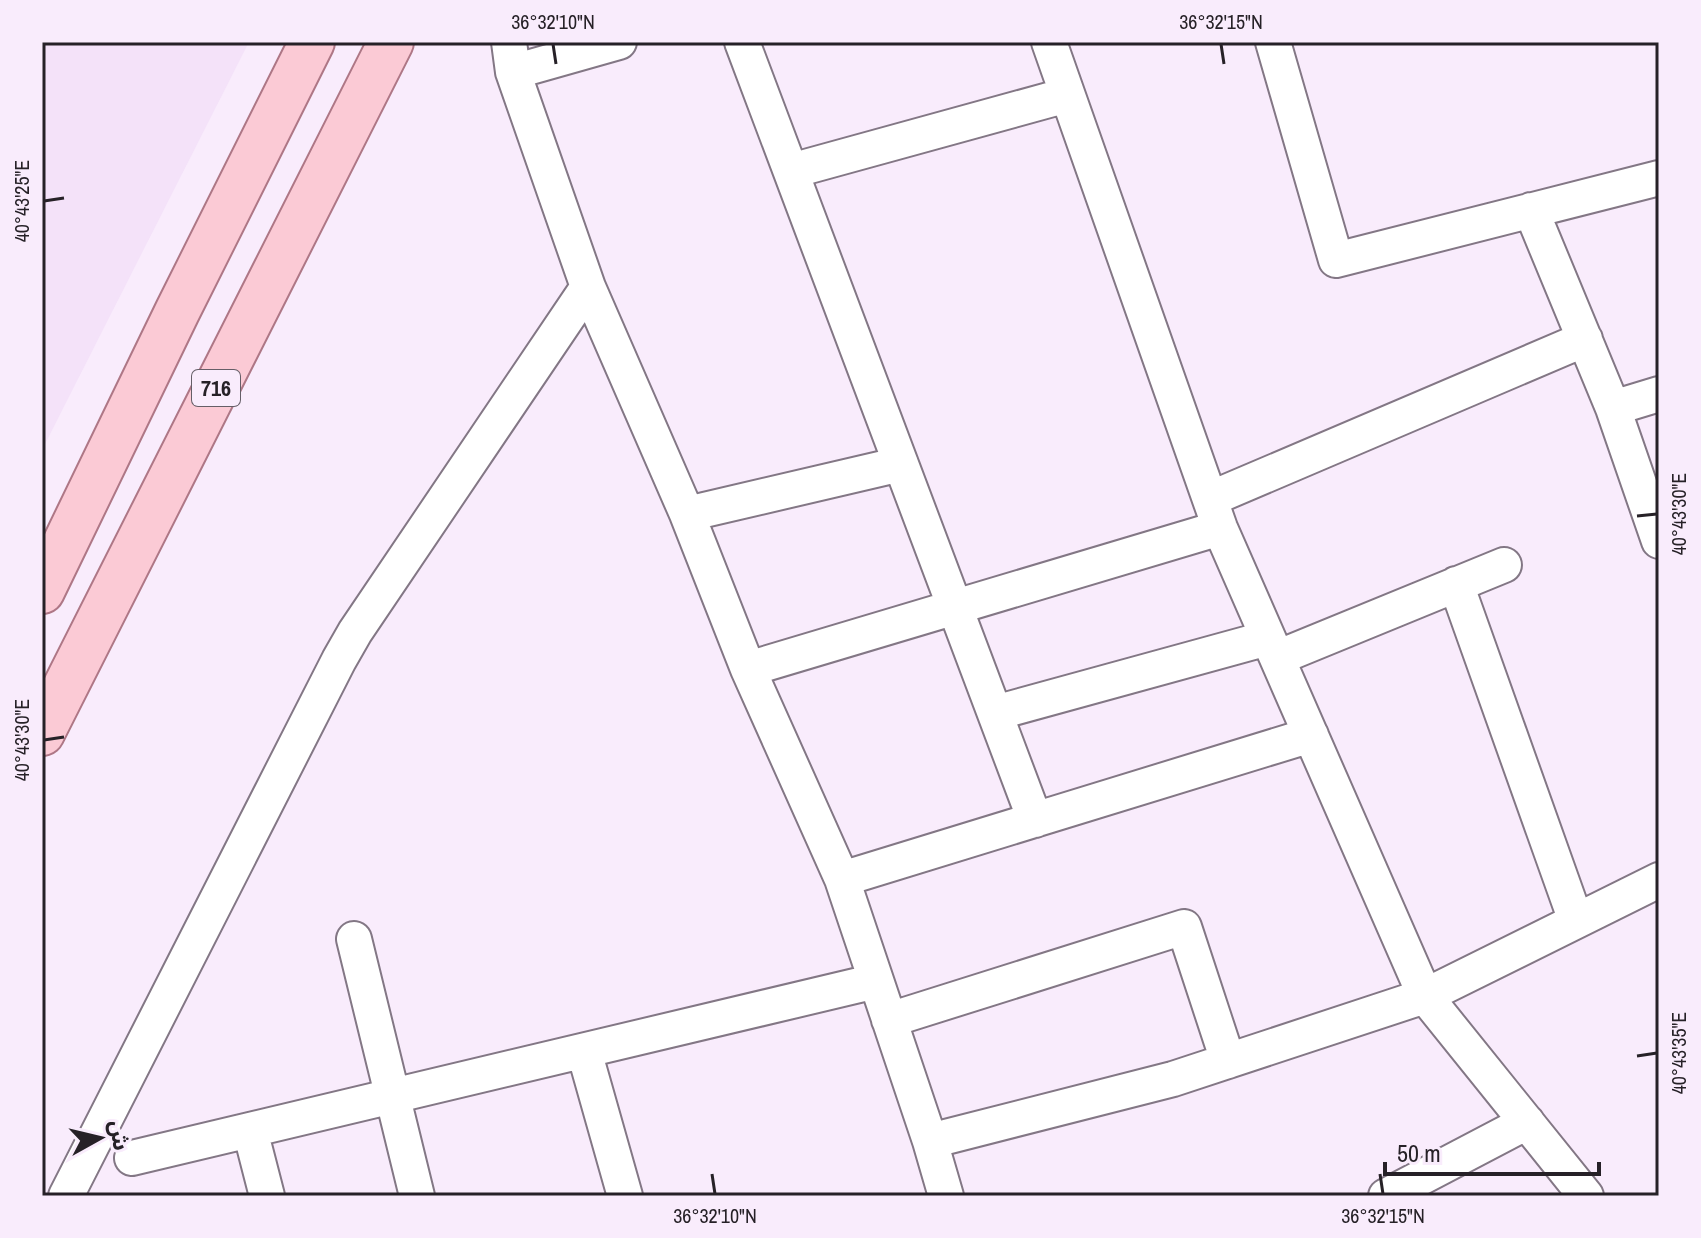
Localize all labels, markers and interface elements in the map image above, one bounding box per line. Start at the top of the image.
text: 36°32'10"N [511,8,595,35]
text: 36°32'15"N [1179,8,1263,35]
text: 40°43'25"E [8,160,35,242]
road number: 716 [192,370,240,406]
text: 40°43'30"E [1665,473,1692,555]
text: 40°43'30"E [8,699,35,781]
text: 40°43'35"E [1665,1012,1692,1094]
north arrow [60,1098,140,1178]
text: ش [103,1118,137,1152]
scale bar [1385,1126,1599,1176]
text: 50 m [1397,1137,1441,1169]
text: 36°32'10"N [673,1202,757,1229]
text: 36°32'15"N [1341,1202,1425,1229]

